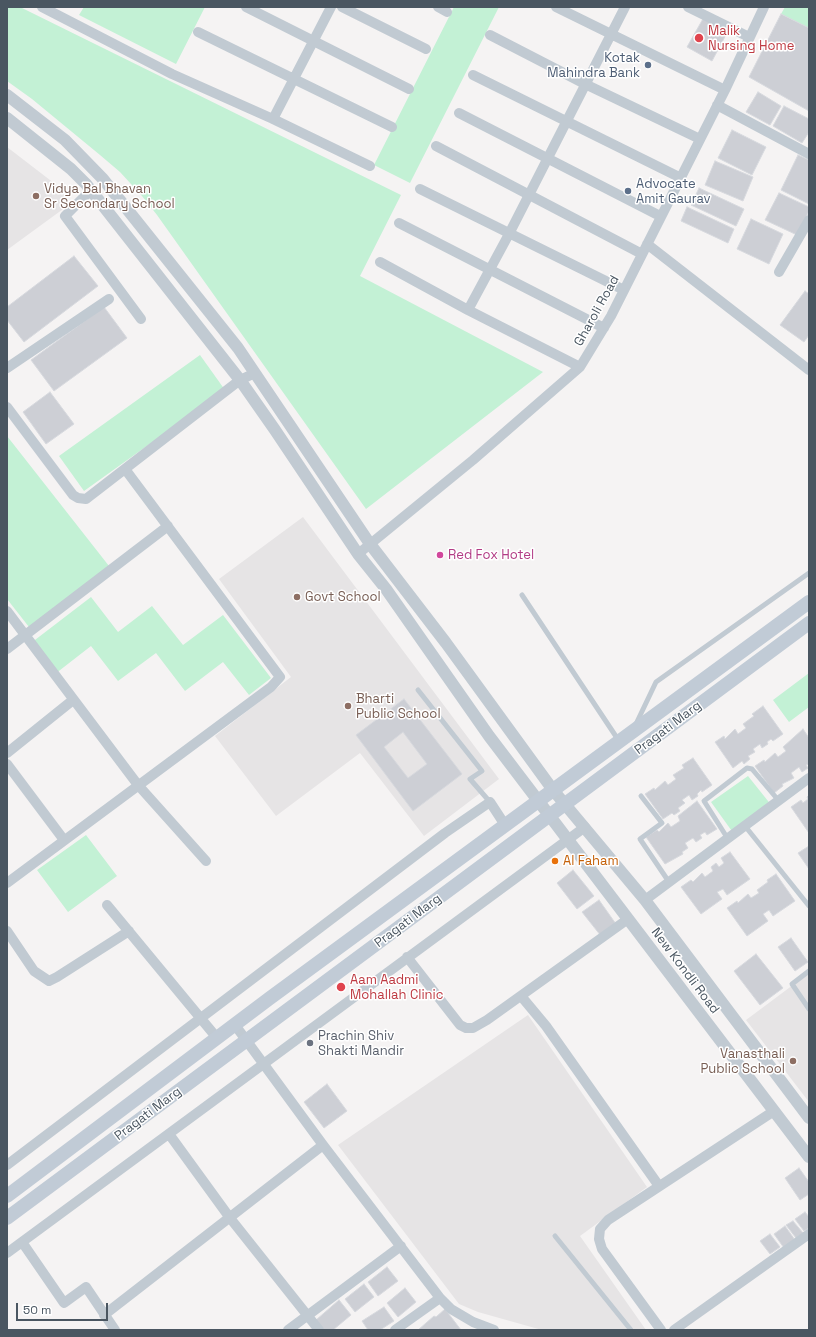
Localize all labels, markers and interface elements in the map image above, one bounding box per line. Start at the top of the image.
place label: Malik Nursing Home [708,23,794,54]
marker: Malik Nursing Home [693,32,705,44]
place label: Kotak Mahindra Bank [547,50,640,81]
marker: Kotak Mahindra Bank [643,60,653,70]
place label: Advocate Amit Gaurav [636,176,711,207]
place label: Vidya Bal Bhavan Sr Secondary School [44,181,175,212]
marker: Advocate Amit Gaurav [623,186,633,196]
marker: Vidya Bal Bhavan Sr Secondary School [31,191,41,201]
street label: Gharoli Road [571,273,623,349]
place label: Red Fox Hotel [448,547,534,563]
marker: Red Fox Hotel [435,550,445,560]
place label: Govt School [305,589,381,605]
marker: Govt School [292,592,302,602]
place label: Bharti Public School [356,691,441,722]
street label: Pragati Marg [632,698,704,758]
marker: Bharti Public School [343,701,353,711]
place label: Al Faham [563,853,619,869]
marker: Al Faham [550,856,560,866]
street label: Pragati Marg [372,891,444,951]
street label: New Kondli Road [648,925,722,1017]
place label: Aam Aadmi Mohallah Clinic [350,972,444,1003]
marker: Aam Aadmi Mohallah Clinic [335,981,347,993]
place label: Prachin Shiv Shakti Mandir [318,1028,404,1059]
marker: Prachin Shiv Shakti Mandir [305,1038,315,1048]
place label: Vanasthali Public School [700,1046,785,1077]
marker: Vanasthali Public School [788,1056,798,1066]
street label: Pragati Marg [112,1084,184,1144]
scale bar [18,1295,110,1321]
text: 50 m [23,1302,51,1318]

